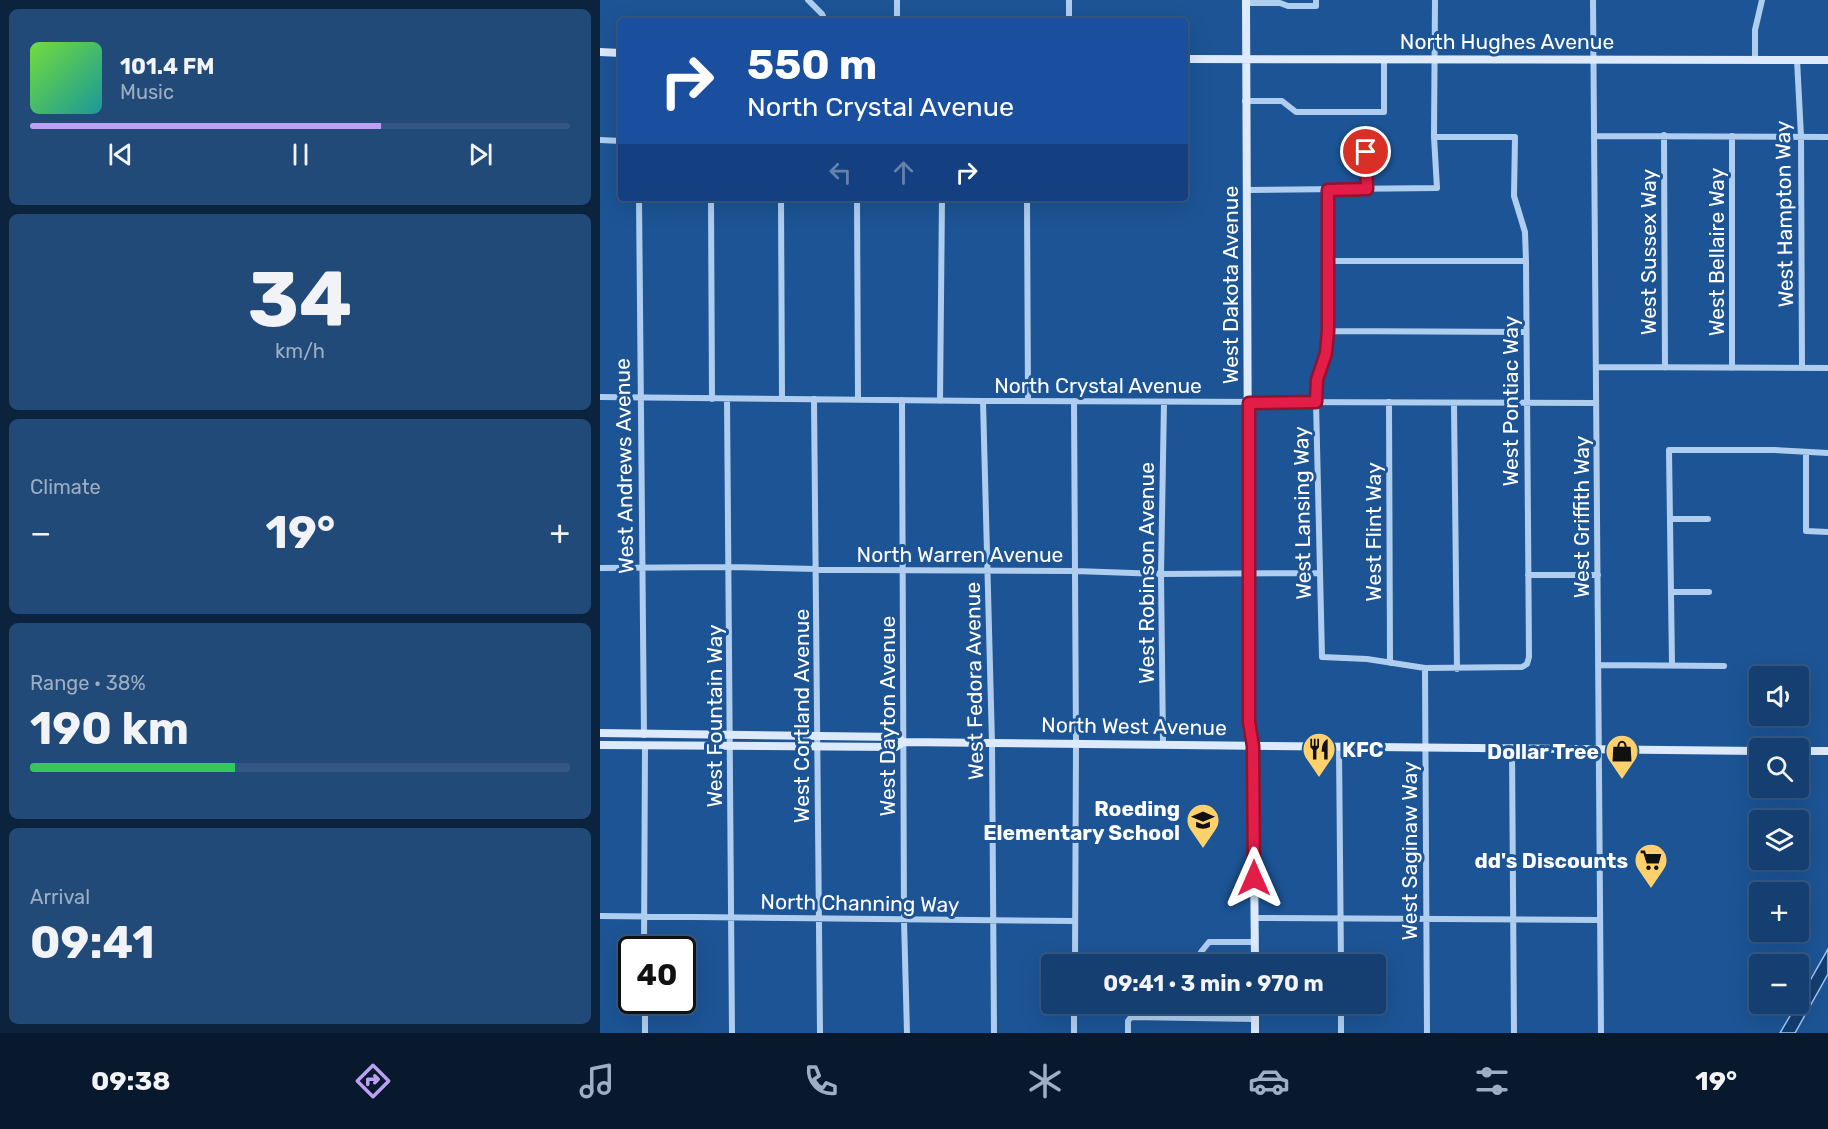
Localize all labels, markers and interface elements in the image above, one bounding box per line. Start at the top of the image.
street label: North Hughes Avenue [1400,29,1614,54]
text: 550 m [747,40,877,90]
icon: right [648,42,726,120]
text: 101.4 FM [120,53,214,80]
text: Music [120,80,174,104]
text: North Crystal Avenue [747,91,1014,123]
street label: West Hampton Way [1770,120,1798,308]
pin [1340,126,1391,177]
icon: arrive [1349,135,1382,168]
icon: previous [104,138,137,171]
icon: pause [284,138,317,171]
icon: next [464,138,497,171]
icon: left [824,156,857,189]
icon: ahead [887,156,920,189]
icon: right [950,156,983,189]
street label: West Bellaire Way [1704,167,1729,336]
street label: West Sussex Way [1636,168,1661,335]
street label: West Dakota Avenue [1218,186,1243,384]
text: 34 [248,253,352,346]
street label: West Pontiac Way [1498,315,1523,486]
text: km/h [275,339,325,363]
street label: West Andrews Avenue [610,358,638,574]
street label: North Crystal Avenue [994,373,1202,398]
street label: West Lansing Way [1288,426,1316,600]
street label: West Griffith Way [1569,435,1594,598]
street label: West Robinson Avenue [1134,462,1159,684]
street label: West Flint Way [1361,462,1386,602]
text: Climate [30,475,101,499]
text: 19° [266,506,335,559]
text: − [30,513,51,552]
text: + [549,513,570,552]
street label: North Warren Avenue [857,542,1063,567]
street label: West Fedora Avenue [960,582,988,780]
street label: West Cortland Avenue [789,609,814,823]
street label: West Dayton Avenue [875,616,900,816]
street label: West Fountain Way [702,624,727,808]
map controls [1749,666,1809,1014]
button: sound [1749,666,1809,726]
text: Range · 38% [30,671,146,695]
text: 190 km [30,702,189,755]
street label: North West Avenue [1041,712,1227,740]
restaurant icon: KFC [1301,731,1337,778]
shop icon: Dollar Tree [1604,733,1640,780]
place label: KFC [1342,737,1384,762]
button: search [1749,738,1809,798]
place label: Dollar Tree [1487,739,1599,764]
street label: West Saginaw Way [1397,761,1422,941]
place label: Roeding Elementary School [983,796,1180,845]
school or university icon: Roeding Elementary School [1185,802,1221,849]
button: layers [1749,810,1809,870]
supermarket icon: dd's Discounts [1633,842,1669,889]
position arrow [1222,846,1286,910]
place label: dd's Discounts [1475,848,1628,873]
button: + [1749,882,1809,942]
text: Arrival [30,885,90,909]
street label: North Channing Way [760,889,960,917]
text: 09:41 [30,916,155,969]
speed limit sign: 40 [618,936,696,1014]
button: − [1749,954,1809,1014]
text: 09:41 · 3 min · 970 m [1103,970,1324,997]
icon: directions [352,1060,394,1102]
icon: music [576,1060,618,1102]
icon: phone [800,1060,842,1102]
icon: climate [1024,1060,1066,1102]
icon: car [1248,1060,1290,1102]
icon: filters [1471,1060,1513,1102]
text: 09:38 [91,1065,171,1097]
text: 19° [1695,1065,1737,1097]

